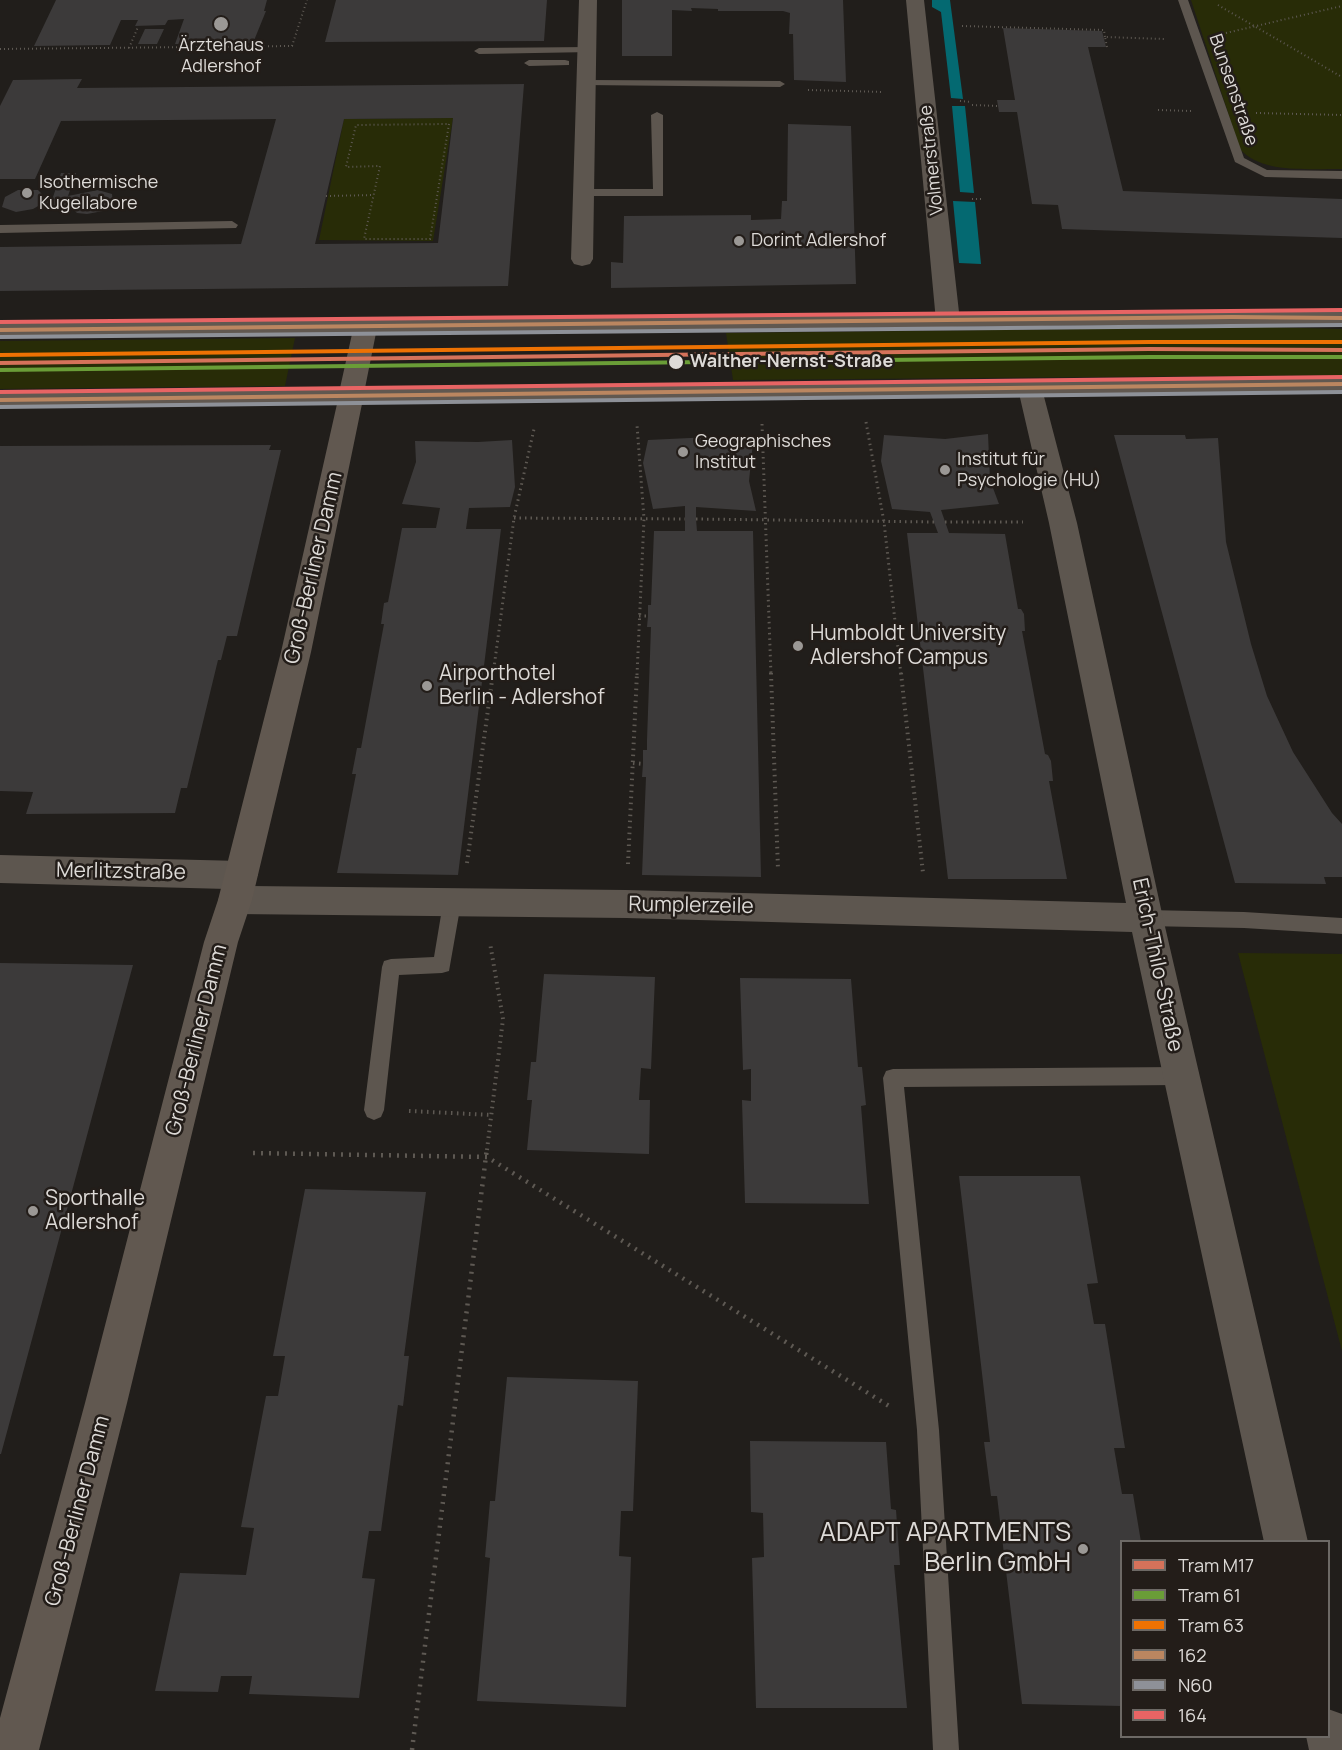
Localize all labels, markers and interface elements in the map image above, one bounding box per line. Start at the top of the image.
marker: Ärztehaus Adlershof [212,15,230,33]
street label: Bunsenstraße [1204,31,1262,149]
place label: Ärztehaus Adlershof [178,35,264,78]
street label: Volmerstraße [915,104,949,216]
place label: Isothermische Kugellabore [39,172,158,214]
marker: Isothermische Kugellabore [20,186,34,200]
place label: Dorint Adlershof [751,230,886,252]
marker: Dorint Adlershof [732,234,746,248]
place label: Walther-Nernst-Straße [690,351,893,373]
marker: Walther-Nernst-Straße [667,353,685,371]
place label: Geographisches Institut [695,431,831,474]
marker: Geographisches Institut [676,445,690,459]
place label: Institut für Psychologie (HU) [957,449,1102,492]
marker: Institut für Psychologie (HU) [938,463,952,477]
street label: Groß-Berliner Damm [280,470,348,666]
place label: Humboldt University Adlershof Campus [810,621,1006,671]
marker: Humboldt University Adlershof Campus [791,639,805,653]
place label: Airporthotel Berlin - Adlershof [439,661,605,711]
marker: Airporthotel Berlin - Adlershof [420,679,434,693]
street label: Merlitzstraße [56,858,186,886]
street label: Erich-Thilo-Straße [1126,876,1188,1054]
street label: Rumplerzeile [628,892,754,920]
street label: Groß-Berliner Damm [161,942,233,1138]
place label: Sporthalle Adlershof [45,1186,145,1236]
marker: Sporthalle Adlershof [26,1204,40,1218]
street label: Groß-Berliner Damm [40,1413,116,1609]
place label: ADAPT APARTMENTS Berlin GmbH [819,1518,1071,1580]
legend [1120,1540,1330,1738]
marker: ADAPT APARTMENTS Berlin GmbH [1076,1542,1090,1556]
text: Tram M17 [1178,1553,1254,1577]
text: Tram 61 [1178,1583,1241,1607]
text: Tram 63 [1178,1613,1244,1637]
text: 162 [1178,1643,1206,1667]
text: N60 [1178,1673,1212,1697]
text: 164 [1178,1703,1207,1727]

